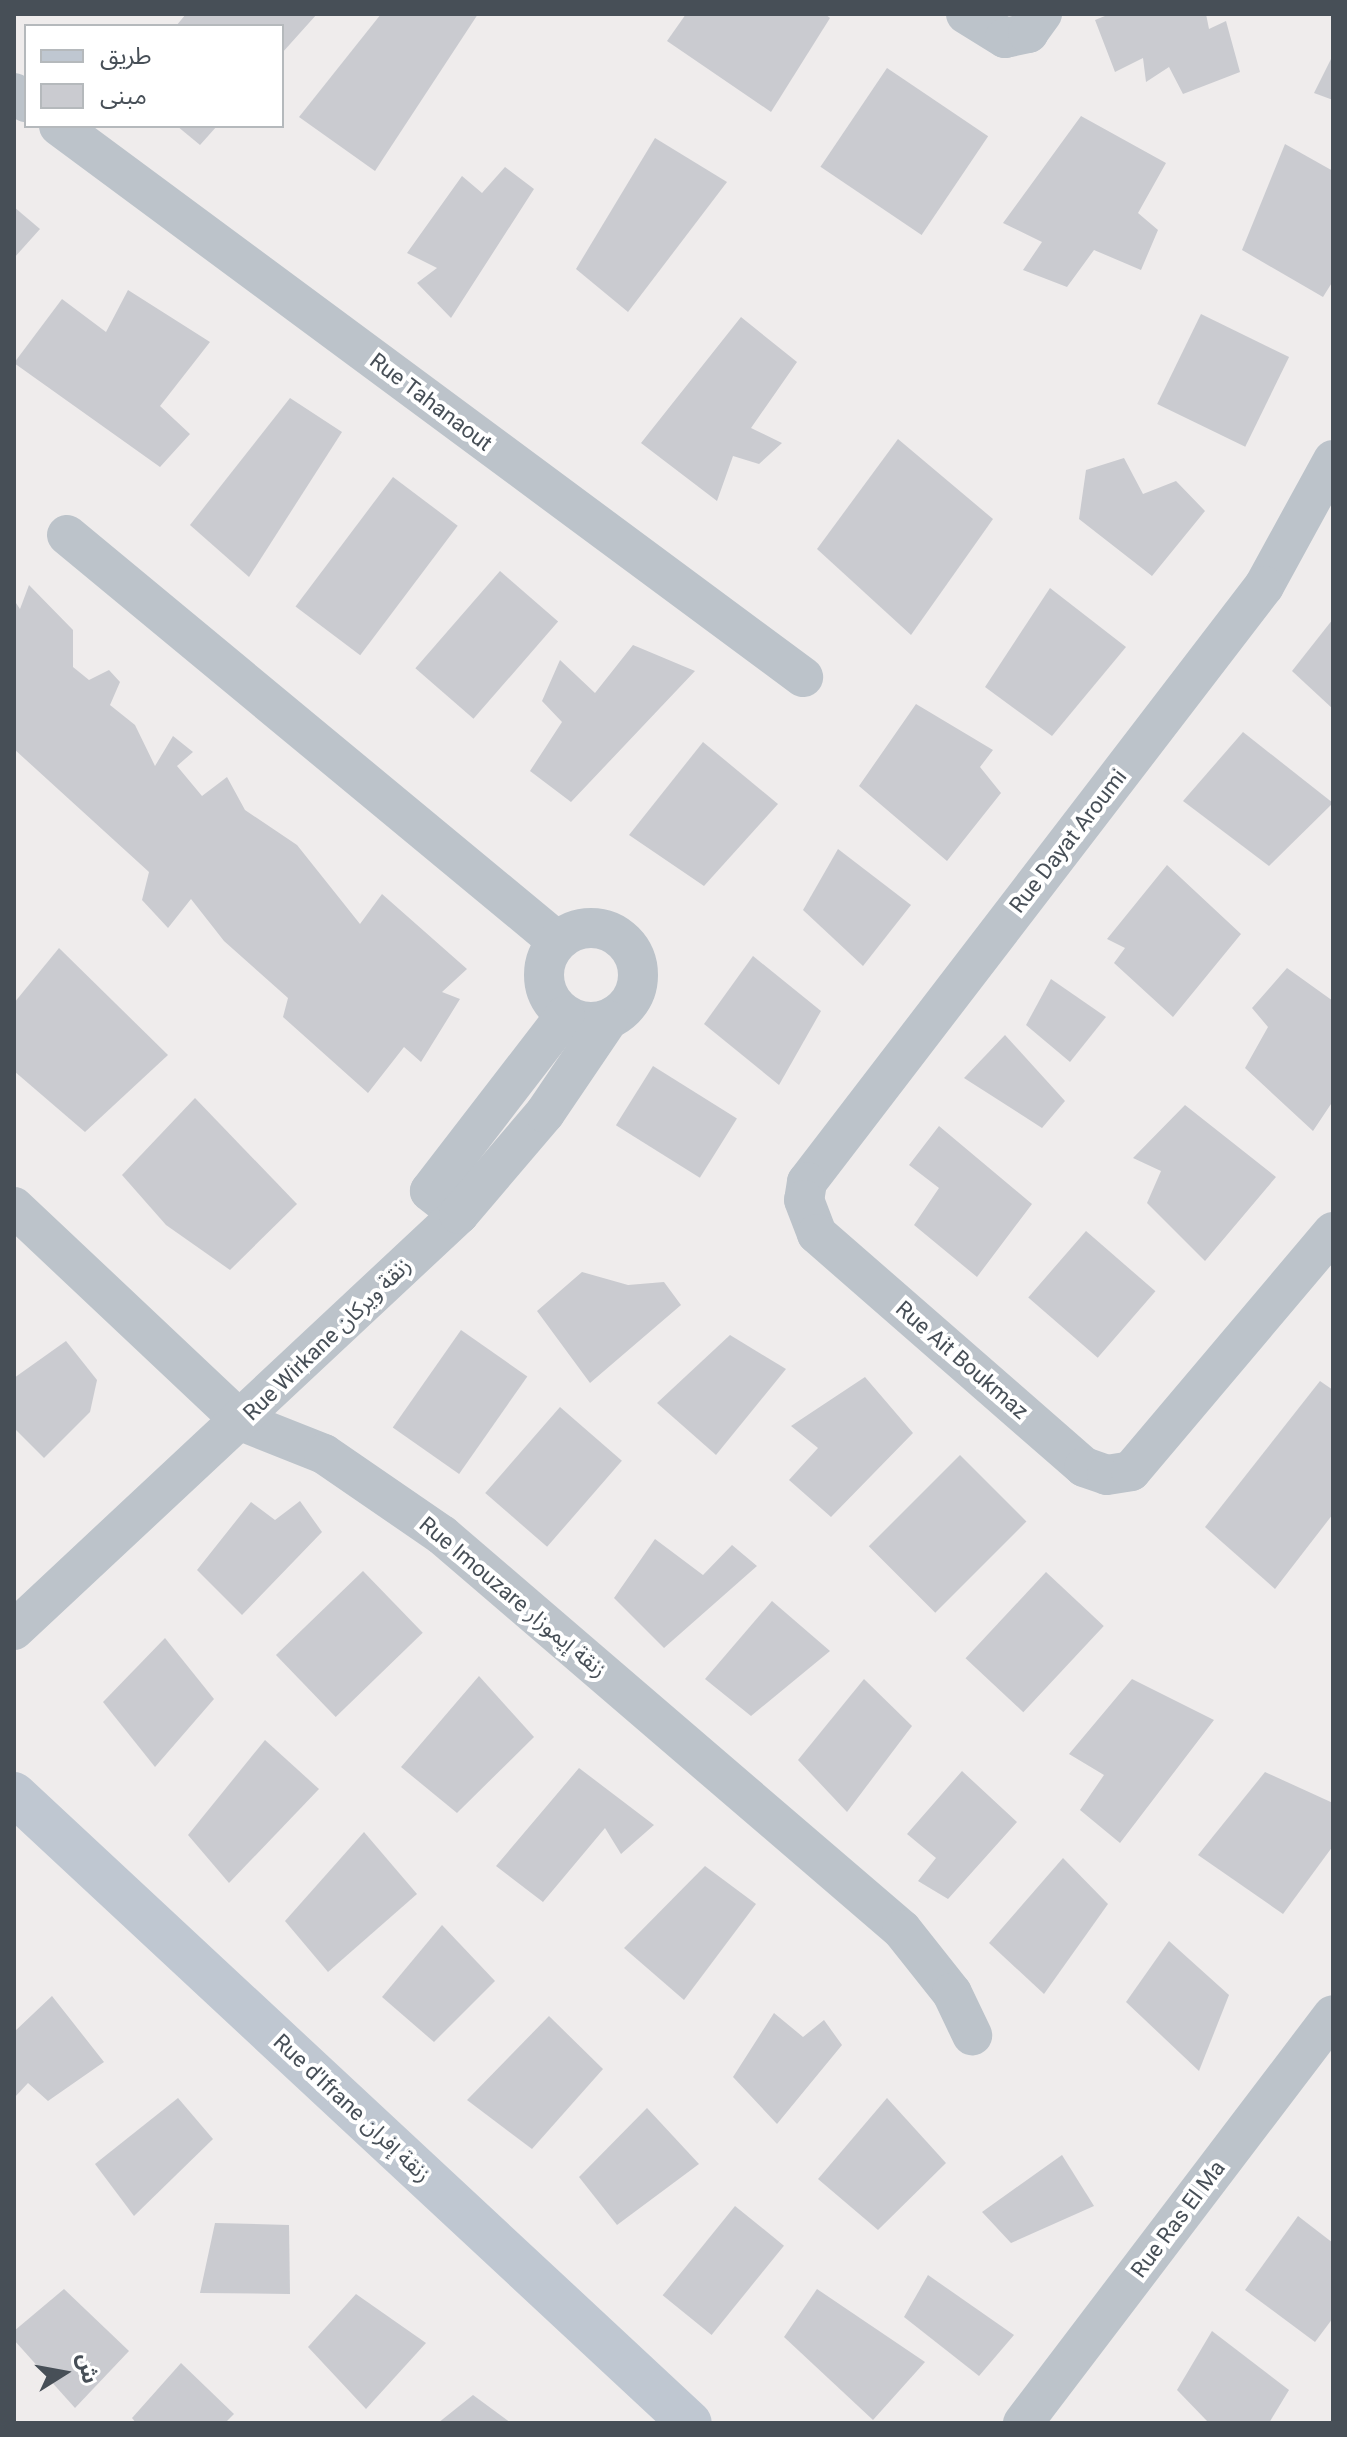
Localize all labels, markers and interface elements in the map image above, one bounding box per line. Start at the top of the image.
legend [24,24,284,128]
text: طريق [100,42,152,70]
text: مبنى [100,82,147,110]
street label: Rue Tahanaout [364,347,498,457]
street label: Rue Dayat Aroumi [1004,764,1132,918]
street label: Rue Wirkane زنقة ويركان [238,1252,416,1426]
street label: Rue Ait Boukmaz [890,1295,1034,1425]
street label: Rue Imouzare زنقة إيموزار [414,1511,612,1683]
street label: Rue d'Ifrane زنقة إفران [268,2029,436,2187]
street label: Rue Ras El Ma [1125,2155,1231,2283]
north arrow [24,2333,104,2413]
text: ش [73,2351,103,2385]

